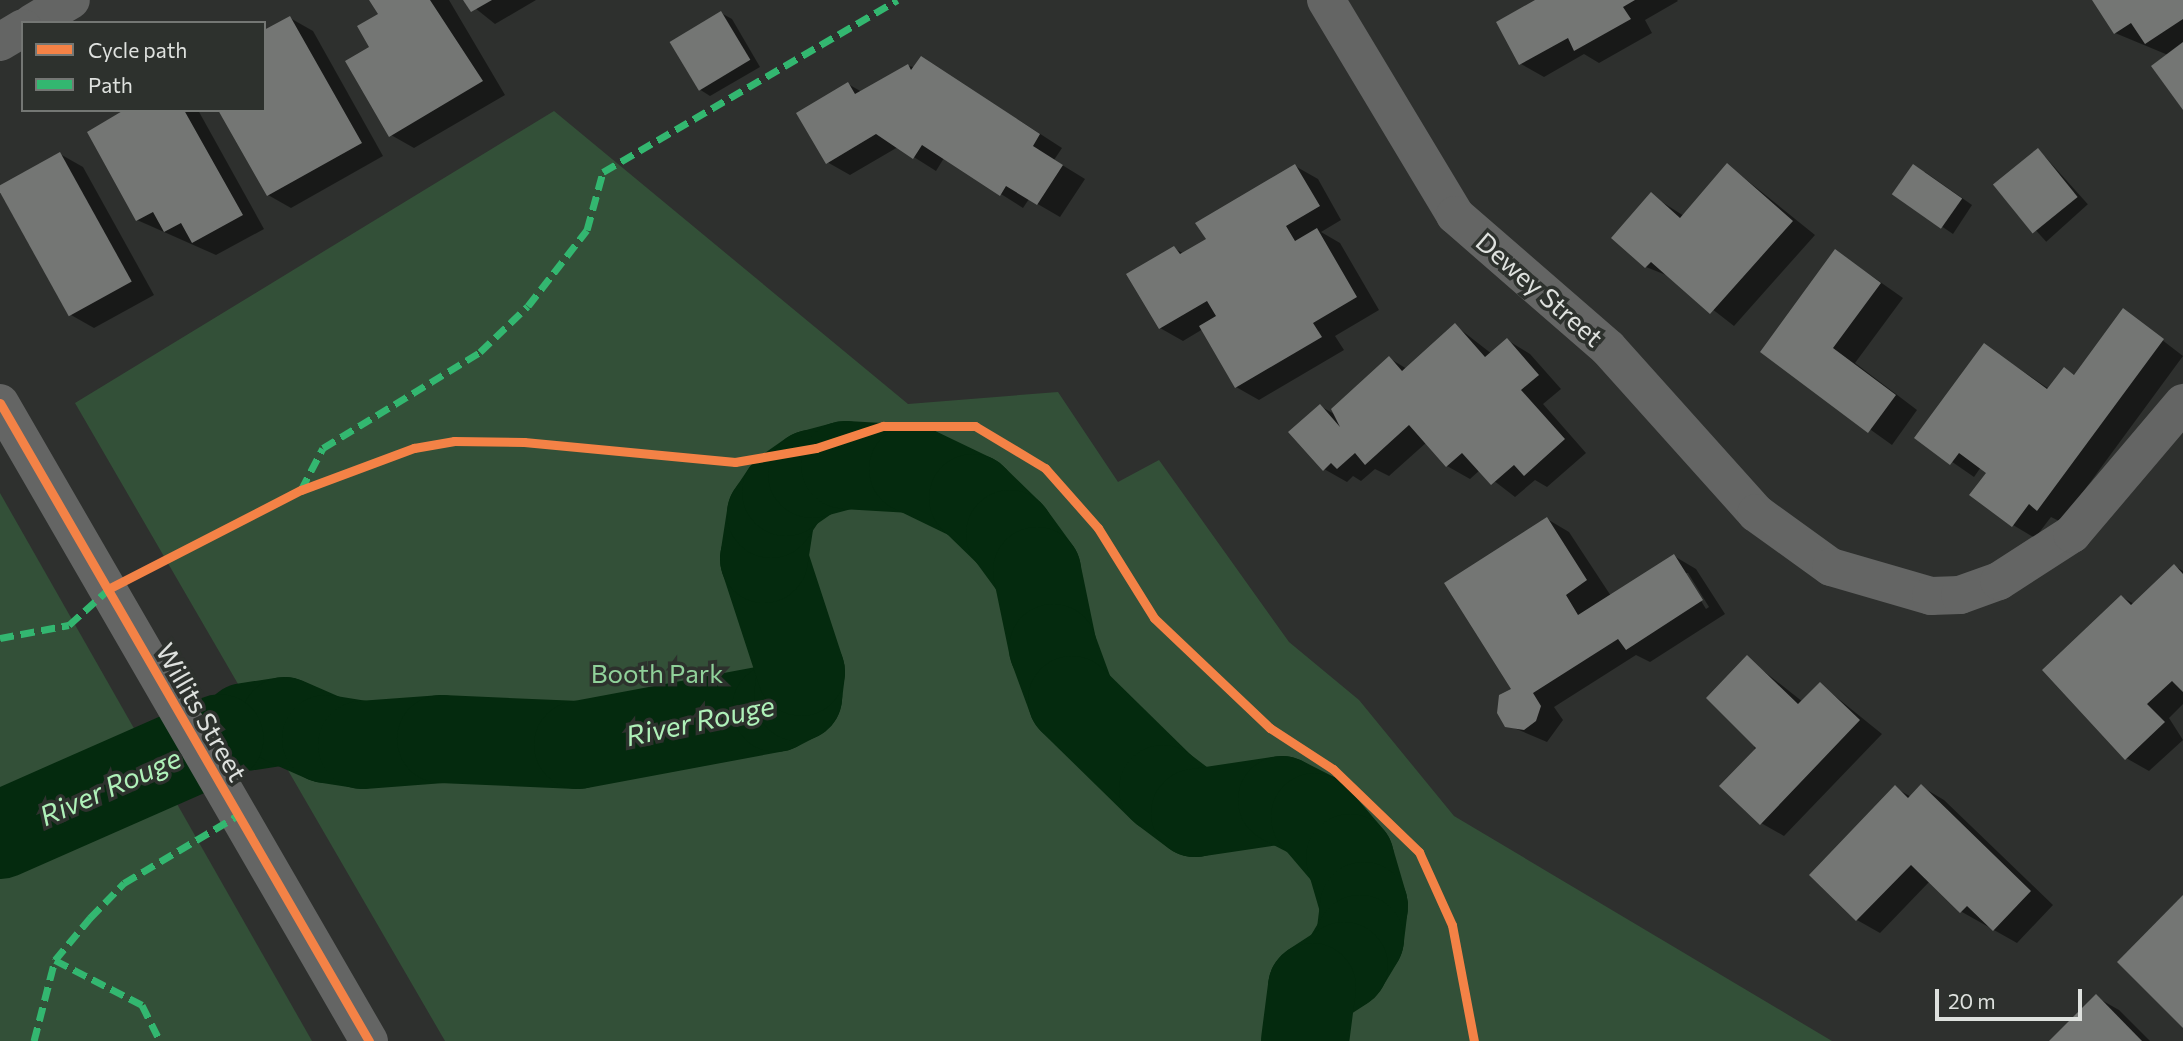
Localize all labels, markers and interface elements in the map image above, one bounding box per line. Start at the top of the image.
legend [21,21,266,112]
text: Cycle path [88,37,187,62]
text: Path [88,72,133,97]
street label: Dewey Street [1470,225,1610,353]
street label: Willits Street [150,637,254,787]
park label: Booth Park [591,657,723,689]
water label: River Rouge [623,688,777,752]
water label: River Rouge [34,740,186,832]
scale bar [1938,974,2085,1018]
text: 20 m [1948,988,1996,1013]

